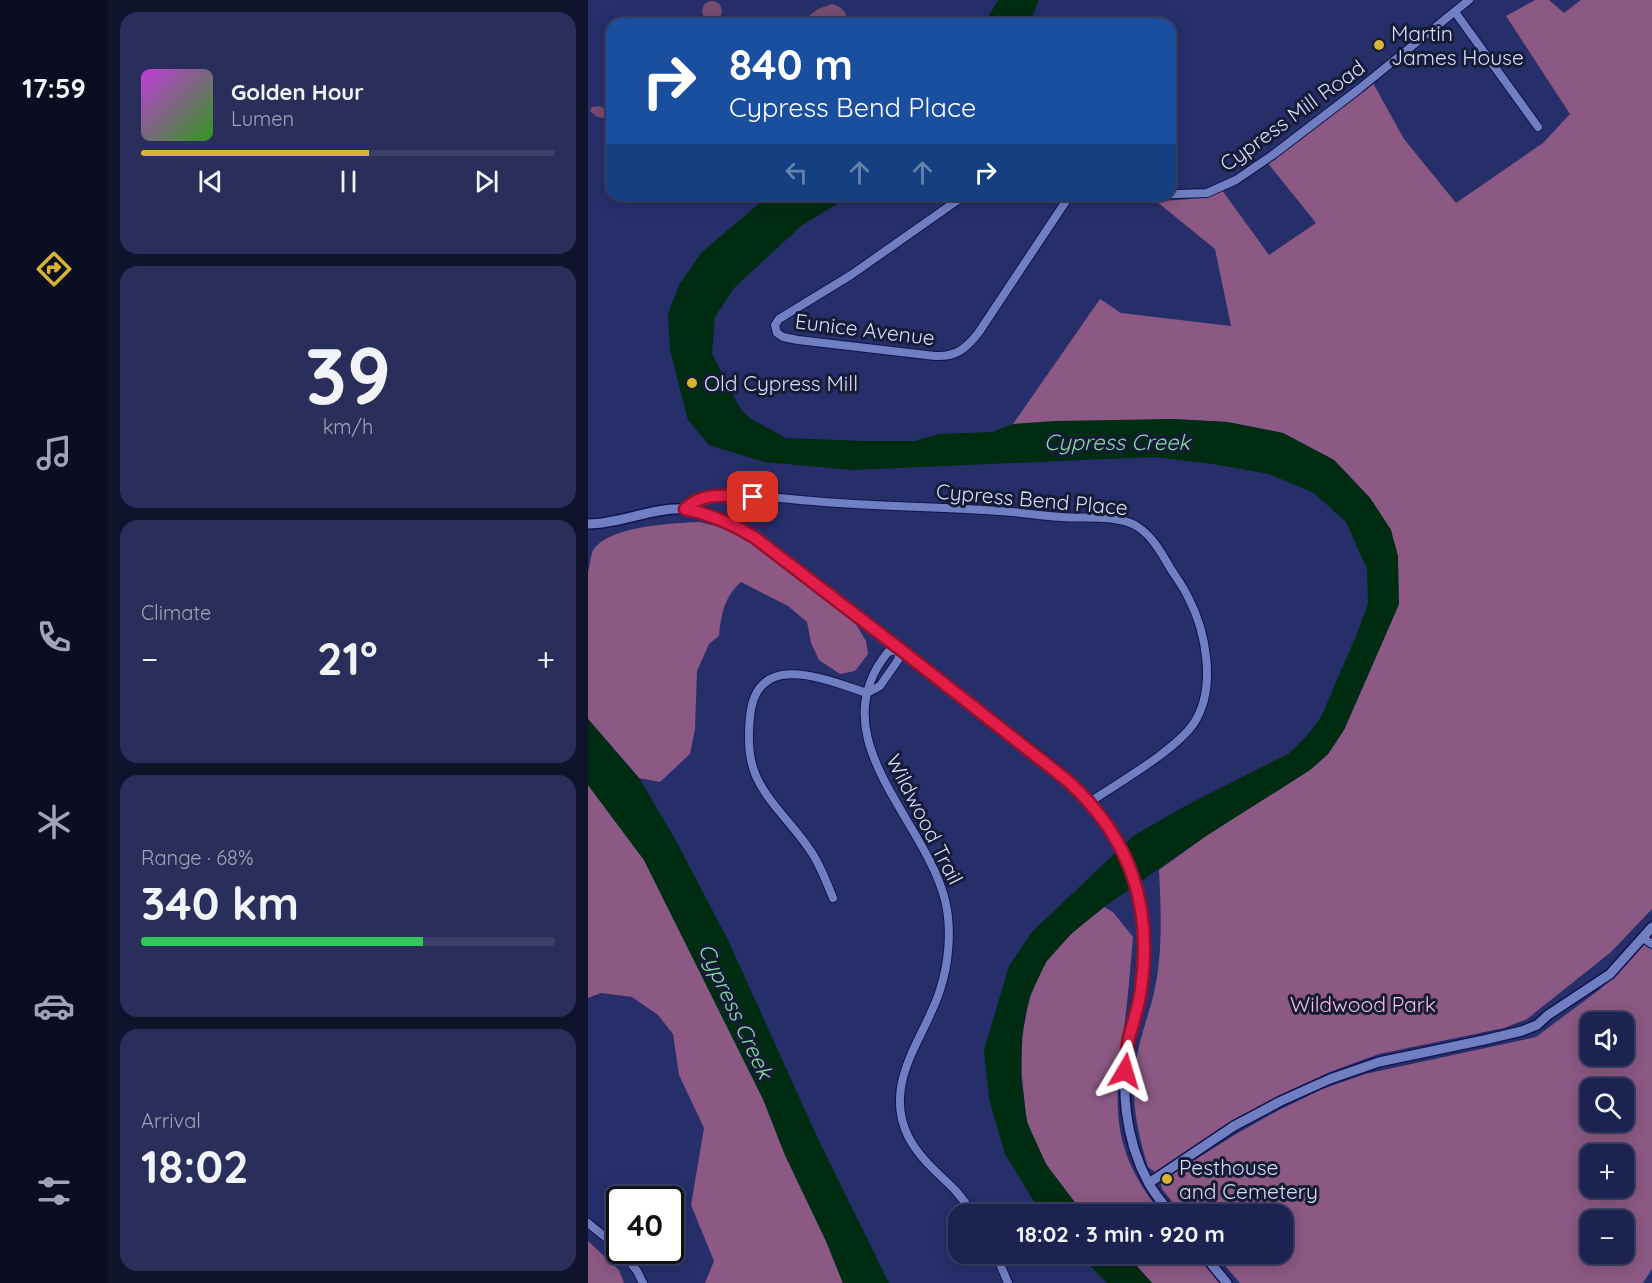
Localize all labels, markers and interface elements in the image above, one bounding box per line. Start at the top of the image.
place label: Martin James House [1391,20,1524,70]
text: 840 m [729,38,853,91]
marker: Martin James House [1372,38,1386,52]
icon: right [630,42,708,120]
street label: Cypress Mill Road [1215,54,1369,176]
text: 17:59 [22,71,86,105]
text: Golden Hour [231,78,364,106]
text: Cypress Bend Place [729,90,976,124]
text: Lumen [231,106,294,131]
icon: left [780,156,813,189]
icon: ahead [843,156,876,189]
icon: ahead [906,156,939,189]
icon: right [969,156,1002,189]
icon: previous [194,165,227,198]
icon: pause [332,165,365,198]
icon: next [470,165,503,198]
icon: directions [33,248,75,290]
street label: Eunice Avenue [794,308,936,350]
text: 39 [305,326,391,424]
place label: Old Cypress Mill [704,370,858,396]
marker: Old Cypress Mill [685,376,699,390]
text: km/h [323,414,373,439]
water label: Cypress Creek [1044,428,1192,456]
icon: music [33,432,75,474]
pin [727,471,778,522]
street label: Cypress Bend Place [935,478,1129,520]
icon: arrive [736,480,769,513]
text: Climate [141,600,211,625]
icon: phone [33,616,75,658]
text: 21° [317,630,378,686]
text: − [141,638,158,679]
text: + [536,638,555,679]
street label: Wildwood Trail [881,749,969,889]
icon: climate [33,801,75,843]
text: Range · 68% [141,845,253,870]
text: 340 km [141,875,299,931]
water label: Cypress Creek [692,939,781,1085]
icon: car [33,985,75,1027]
park label: Wildwood Park [1290,991,1436,1017]
map controls [1580,1012,1634,1264]
button: sound [1580,1012,1634,1066]
position arrow [1093,1039,1157,1103]
button: search [1580,1078,1634,1132]
text: Arrival [141,1108,201,1133]
text: 18:02 [141,1138,249,1194]
button: + [1580,1144,1634,1198]
place label: Pesthouse and Cemetery [1179,1154,1318,1204]
icon: filters [33,1170,75,1212]
marker: Pesthouse and Cemetery [1160,1172,1174,1186]
speed limit sign: 40 [606,1186,684,1264]
button: − [1580,1210,1634,1264]
text: 18:02 · 3 min · 920 m [1016,1220,1225,1248]

